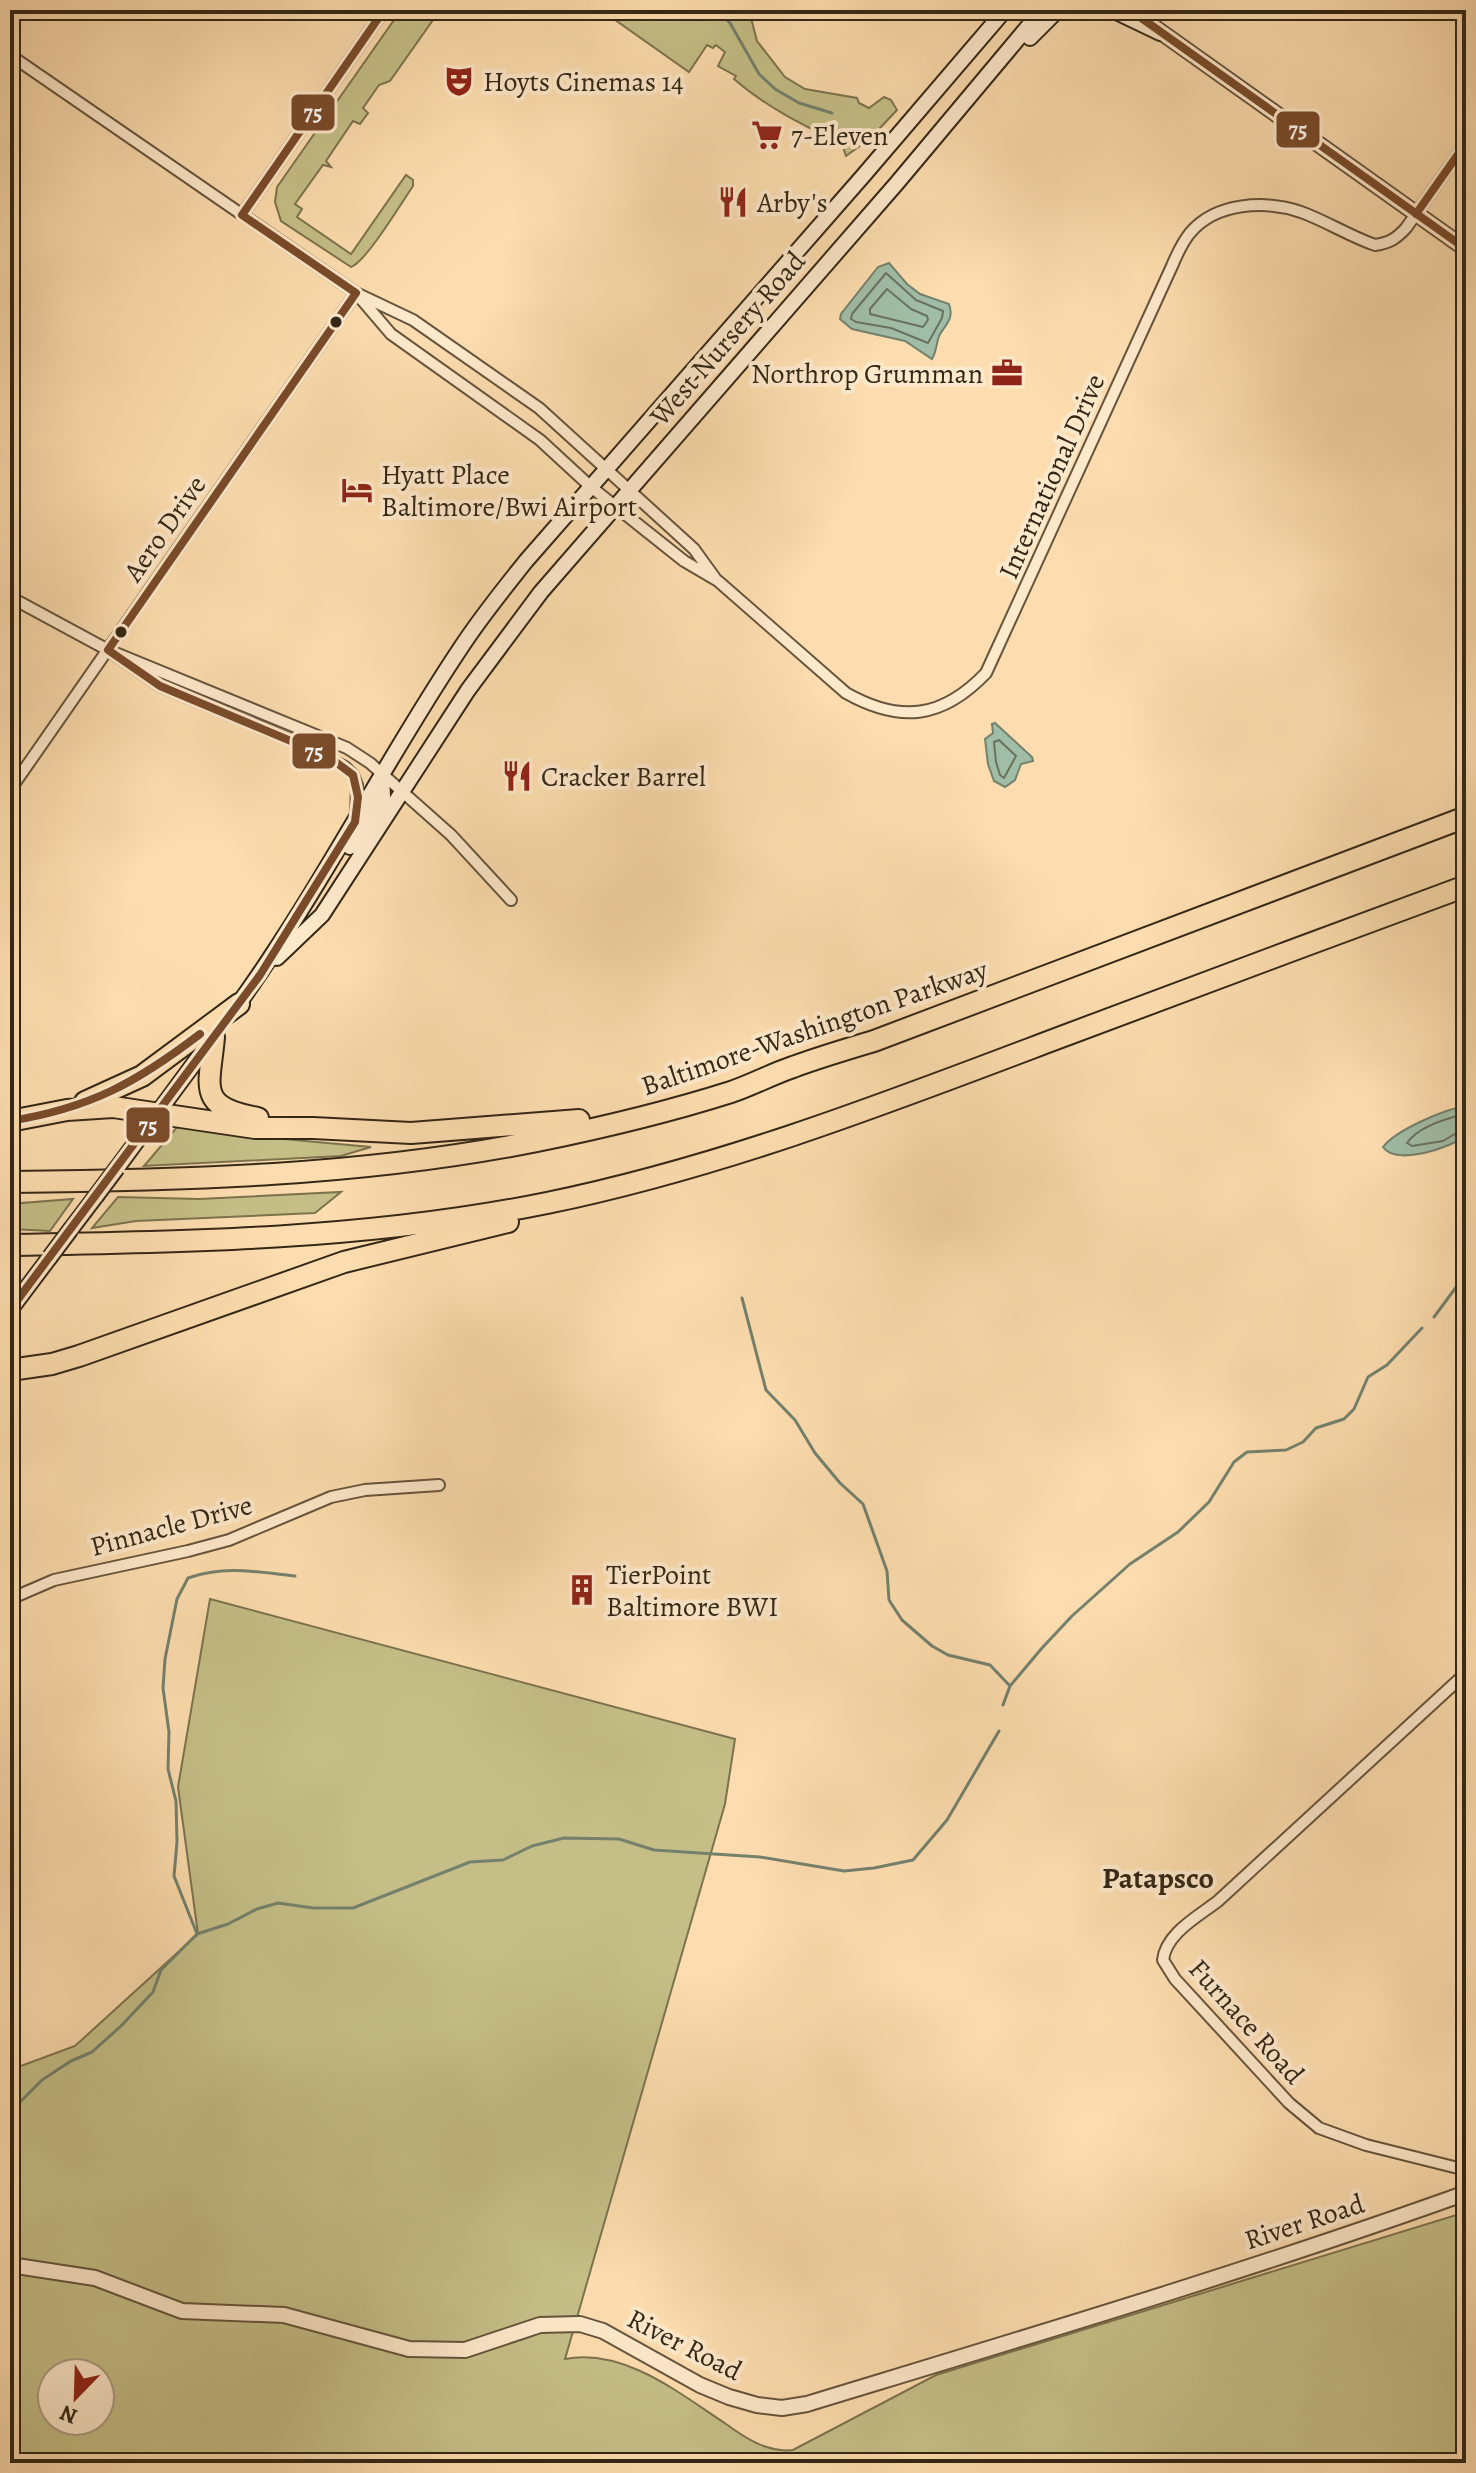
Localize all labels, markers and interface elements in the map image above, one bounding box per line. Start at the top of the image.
place label: Hoyts Cinemas 14 [483,63,684,101]
theatre icon: Hoyts Cinemas 14 [442,64,476,98]
line badge: 75 [290,93,336,132]
text: 75 [304,98,322,128]
line badge: 75 [1275,110,1321,149]
text: 75 [1289,115,1307,145]
place label: 7-Eleven [791,117,888,155]
supermarket icon: 7-Eleven [750,118,784,152]
place label: Arby's [756,184,828,222]
restaurant icon: Arby's [716,185,750,219]
street label: West Nursery Road [641,243,815,435]
unlabelled marker [328,314,344,330]
place label: Northrop Grumman [751,355,983,393]
office icon: Northrop Grumman [990,356,1024,390]
street label: International Drive [990,368,1114,585]
place label: Hyatt Place Baltimore/Bwi Airport [381,456,637,526]
street label: Aero Drive [114,468,215,590]
hotel icon: Hyatt Place Baltimore/Bwi Airport [340,473,374,507]
unlabelled marker [113,624,129,640]
line badge: 75 [291,732,337,770]
text: 75 [305,737,323,767]
place label: Cracker Barrel [541,758,706,796]
restaurant icon: Cracker Barrel [500,759,534,793]
street label: Baltimore-Washington Parkway [636,951,993,1105]
line badge: 75 [125,1106,171,1144]
text: 75 [139,1111,157,1141]
street label: Pinnacle Drive [86,1486,257,1566]
place label: TierPoint Baltimore BWI [606,1556,778,1626]
building icon: TierPoint Baltimore BWI [565,1573,599,1607]
district label: Patapsco [1102,1858,1214,1898]
street label: Furnace Road [1180,1951,1313,2093]
street label: River Road [1240,2184,1370,2259]
street label: River Road [621,2300,749,2390]
north arrow [36,2357,116,2437]
text: N [55,2398,82,2431]

